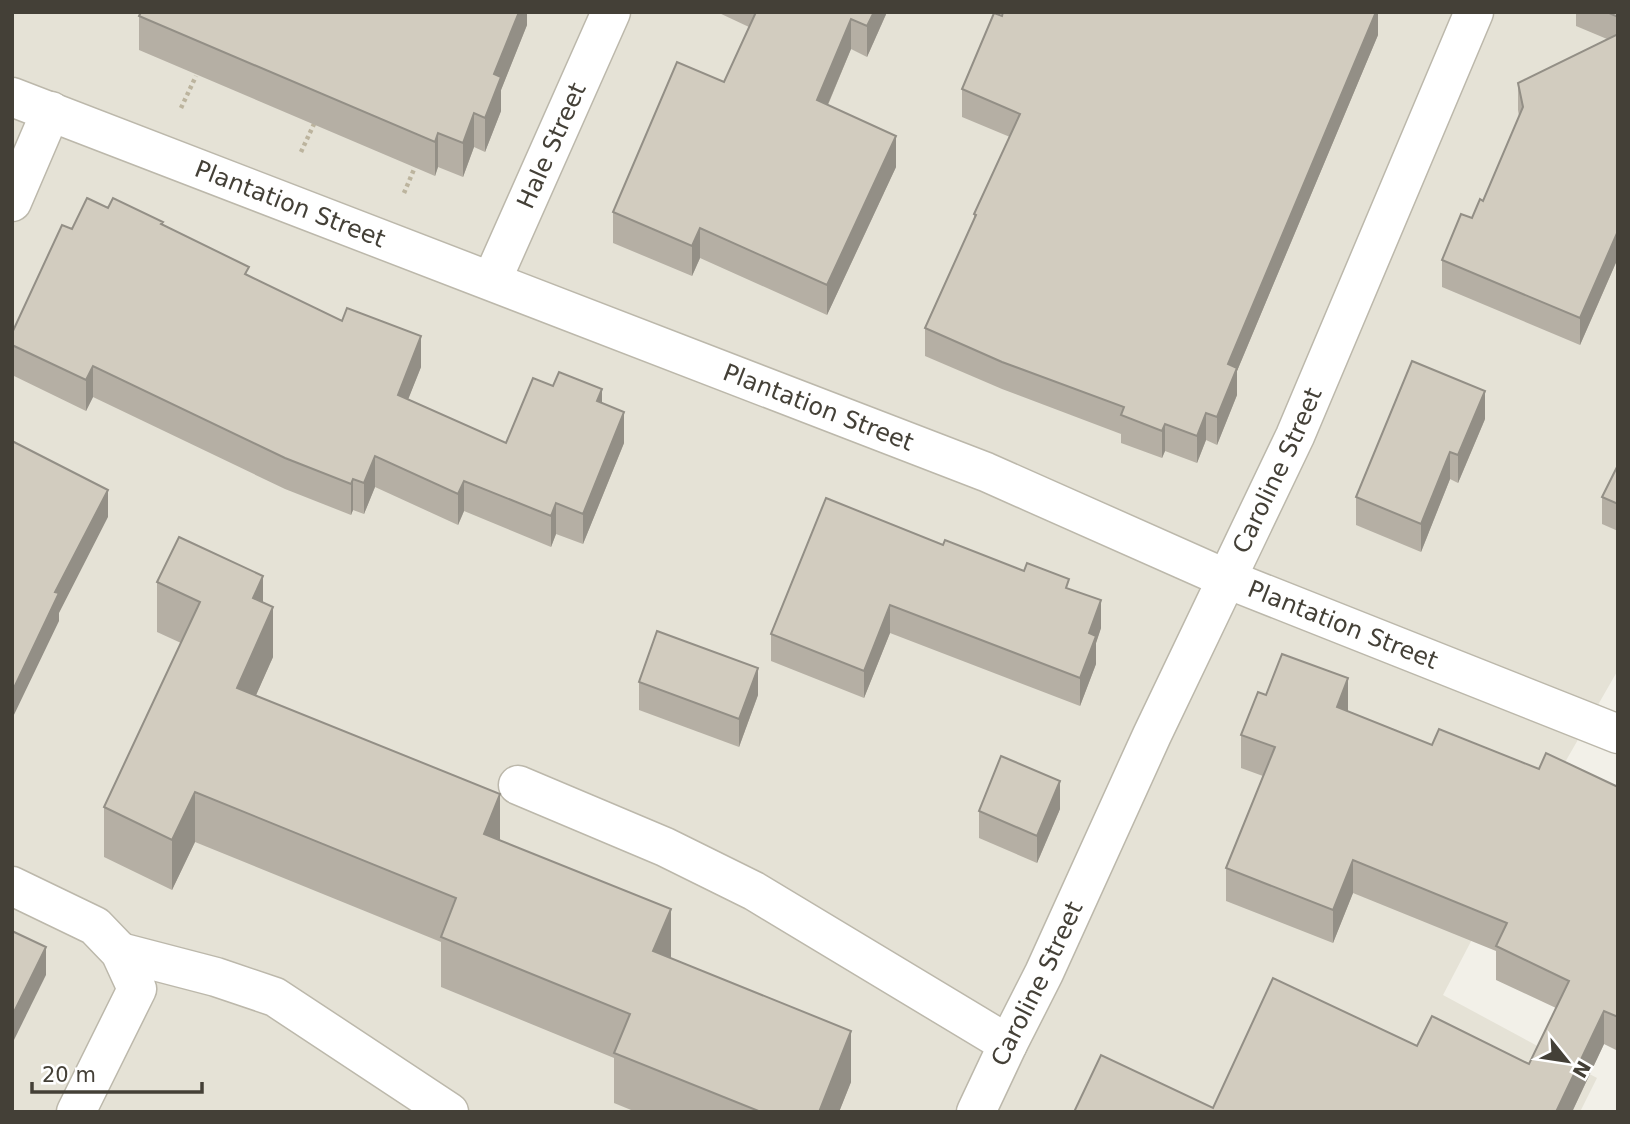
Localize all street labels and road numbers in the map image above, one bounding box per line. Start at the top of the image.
street label: Hale Street [512,78,592,213]
street label: Plantation Street [191,155,389,253]
street label: Plantation Street [719,358,918,457]
street label: Caroline Street [1227,383,1328,558]
street label: Plantation Street [1244,575,1442,675]
street label: Caroline Street [986,897,1089,1071]

